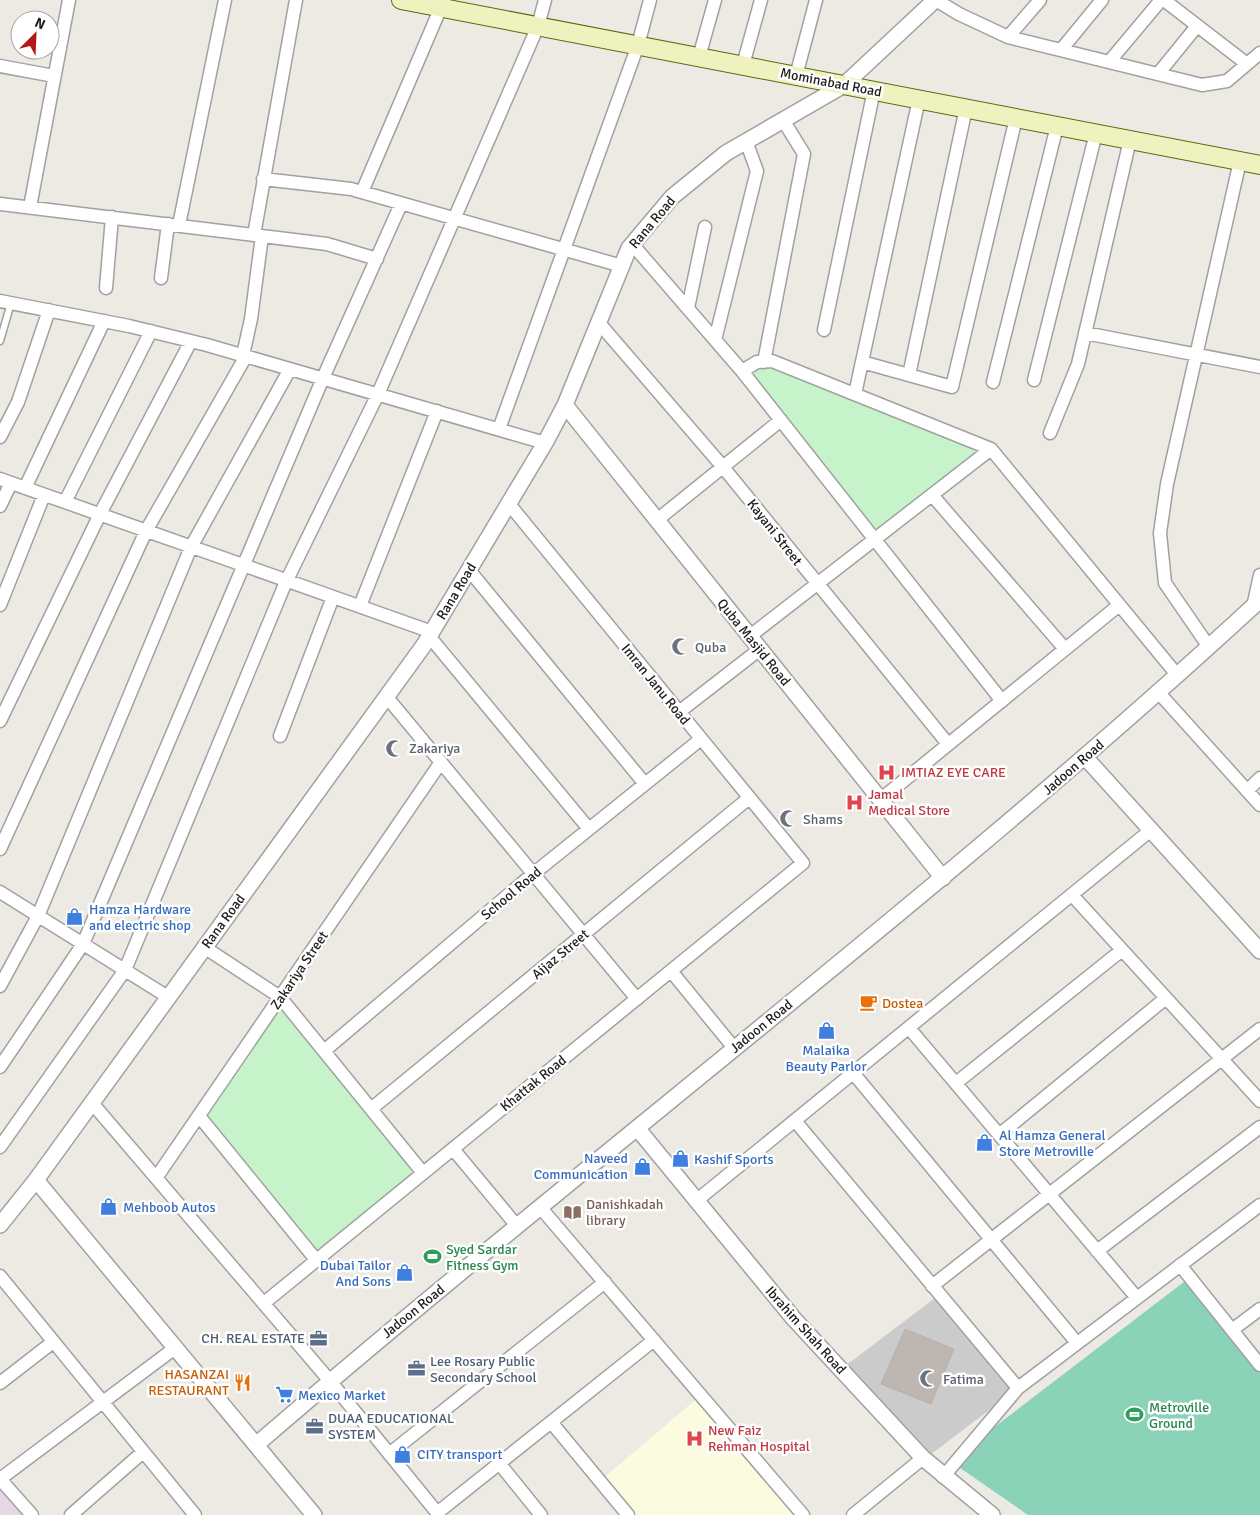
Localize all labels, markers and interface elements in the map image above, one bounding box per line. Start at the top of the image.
north arrow [10,10,60,60]
text: N [32,14,48,33]
street label: Mominabad Road [779,64,883,101]
street label: Rana Road [626,193,679,252]
street label: Kayani Street [743,496,806,569]
street label: Rana Road [433,560,480,623]
street label: Quba Masjid Road [713,595,794,689]
mosque icon: Quba [671,637,691,657]
place label: Quba [695,639,726,656]
street label: Imran Janu Road [618,640,694,728]
street label: Jadoon Road [1039,736,1107,799]
mosque icon: Zakariya [385,738,405,758]
place label: Zakariya [409,740,460,757]
hospital icon: IMTIAZ EYE CARE [877,762,897,782]
place label: IMTIAZ EYE CARE [901,764,1006,781]
place label: Jamal Medical Store [868,786,950,819]
hospital icon: Jamal Medical Store [844,792,864,812]
mosque icon: Shams [779,809,799,829]
place label: Shams [803,811,843,828]
street label: School Road [478,863,545,924]
street label: Rana Road [198,891,249,952]
place label: Hamza Hardware and electric shop [89,901,191,934]
shop icon: Hamza Hardware and electric shop [65,907,85,927]
street label: Aijaz Street [528,926,592,983]
street label: Zakariya Street [267,928,332,1013]
cafe icon: Dostea [858,993,878,1013]
place label: Dostea [882,995,923,1012]
street label: Jadoon Road [727,996,796,1057]
shop icon: Malaika Beauty Parlor [816,1020,836,1040]
place label: Malaika Beauty Parlor [785,1042,867,1075]
street label: Khattak Road [497,1052,570,1115]
place label: Al Hamza General Store Metroville [999,1127,1106,1160]
shop icon: Al Hamza General Store Metroville [975,1133,995,1153]
shop icon: Kashif Sports [670,1149,690,1169]
place label: Naveed Communication [534,1150,628,1183]
place label: Kashif Sports [694,1151,774,1168]
shop icon: Naveed Communication [632,1156,652,1176]
place label: Danishkadah library [586,1196,663,1229]
shop icon: Mehboob Autos [99,1197,119,1217]
place label: Mehboob Autos [123,1199,216,1216]
library icon: Danishkadah library [562,1202,582,1222]
place label: Syed Sardar Fitness Gym [446,1241,519,1274]
sports icon: Syed Sardar Fitness Gym [422,1247,442,1267]
place label: Dubai Tailor And Sons [320,1257,392,1290]
shop icon: Dubai Tailor And Sons [395,1263,415,1283]
street label: Jadoon Road [379,1281,448,1342]
street label: Ibrahim Shah Road [762,1283,850,1378]
office icon: CH. REAL ESTATE [309,1328,329,1348]
place label: CH. REAL ESTATE [201,1330,305,1347]
place label: Lee Rosary Public Secondary School [430,1353,537,1386]
office icon: Lee Rosary Public Secondary School [406,1359,426,1379]
place label: HASANZAI RESTAURANT [148,1366,229,1399]
mosque icon: Fatima [919,1369,939,1389]
place label: Fatima [943,1371,984,1388]
restaurant icon: HASANZAI RESTAURANT [233,1372,253,1392]
supermarket icon: Mexico Market [274,1385,294,1405]
place label: Mexico Market [298,1387,386,1404]
place label: Metroville Ground [1149,1399,1209,1432]
sports icon: Metroville Ground [1125,1405,1145,1425]
place label: DUAA EDUCATIONAL SYSTEM [328,1410,454,1443]
office icon: DUAA EDUCATIONAL SYSTEM [304,1416,324,1436]
place label: New Faiz Rehman Hospital [708,1422,810,1455]
hospital icon: New Faiz Rehman Hospital [684,1428,704,1448]
shop icon: CITY transport [393,1444,413,1464]
place label: CITY transport [417,1446,503,1463]

